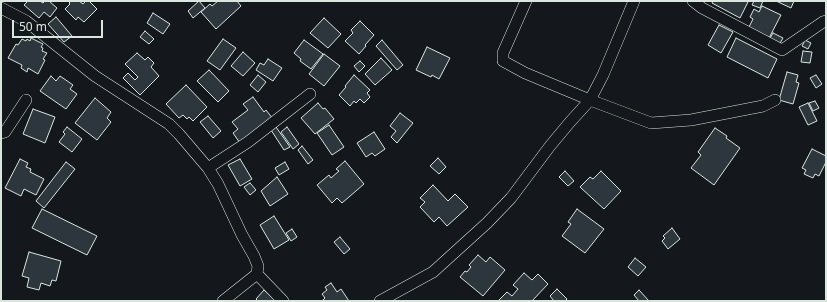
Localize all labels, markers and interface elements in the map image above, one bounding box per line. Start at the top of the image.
scale bar [14,12,105,38]
text: 50 m [19,18,47,35]

